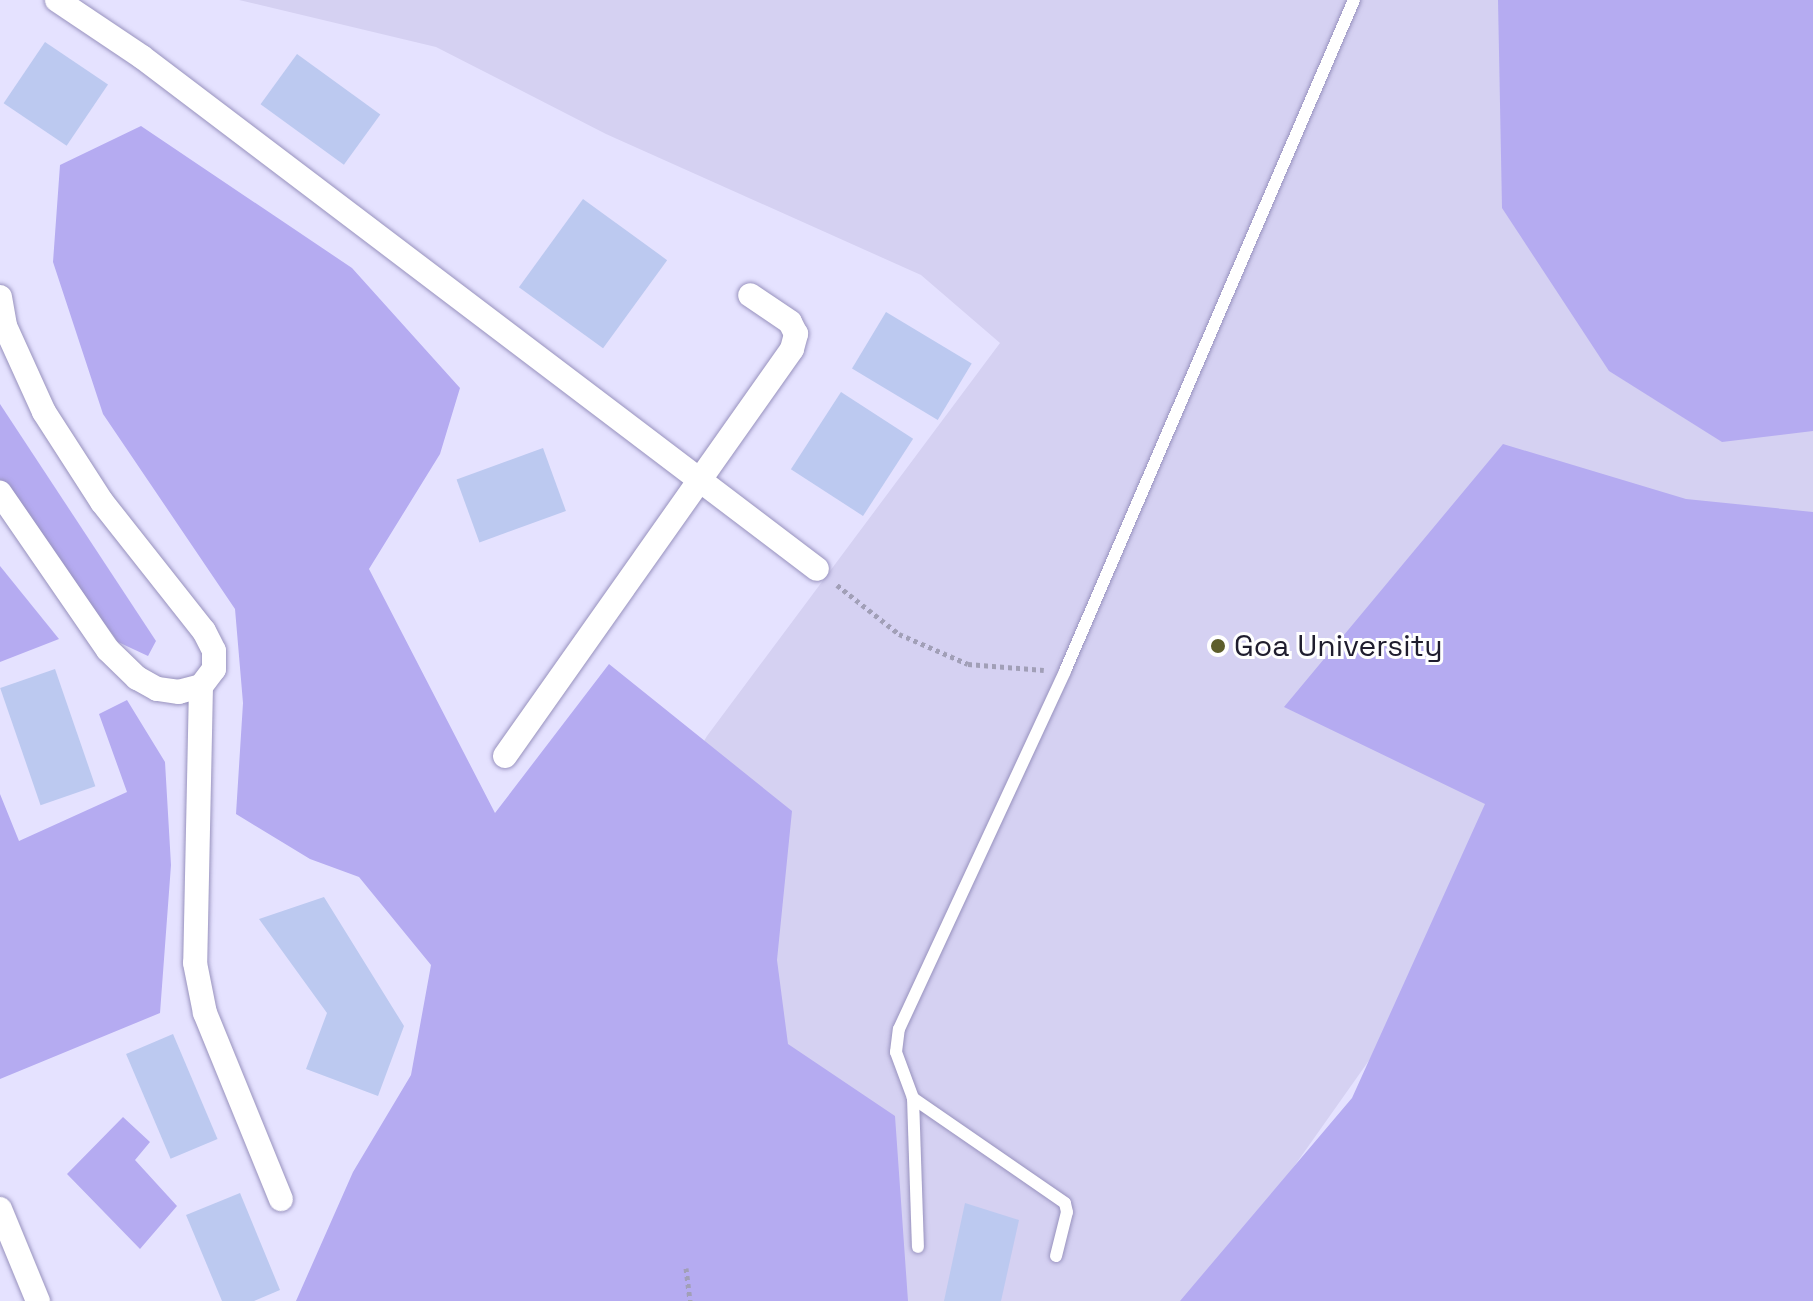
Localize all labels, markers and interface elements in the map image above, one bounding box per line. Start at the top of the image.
place label: Goa University [1234,628,1443,664]
marker: Goa University [1209,637,1227,655]

